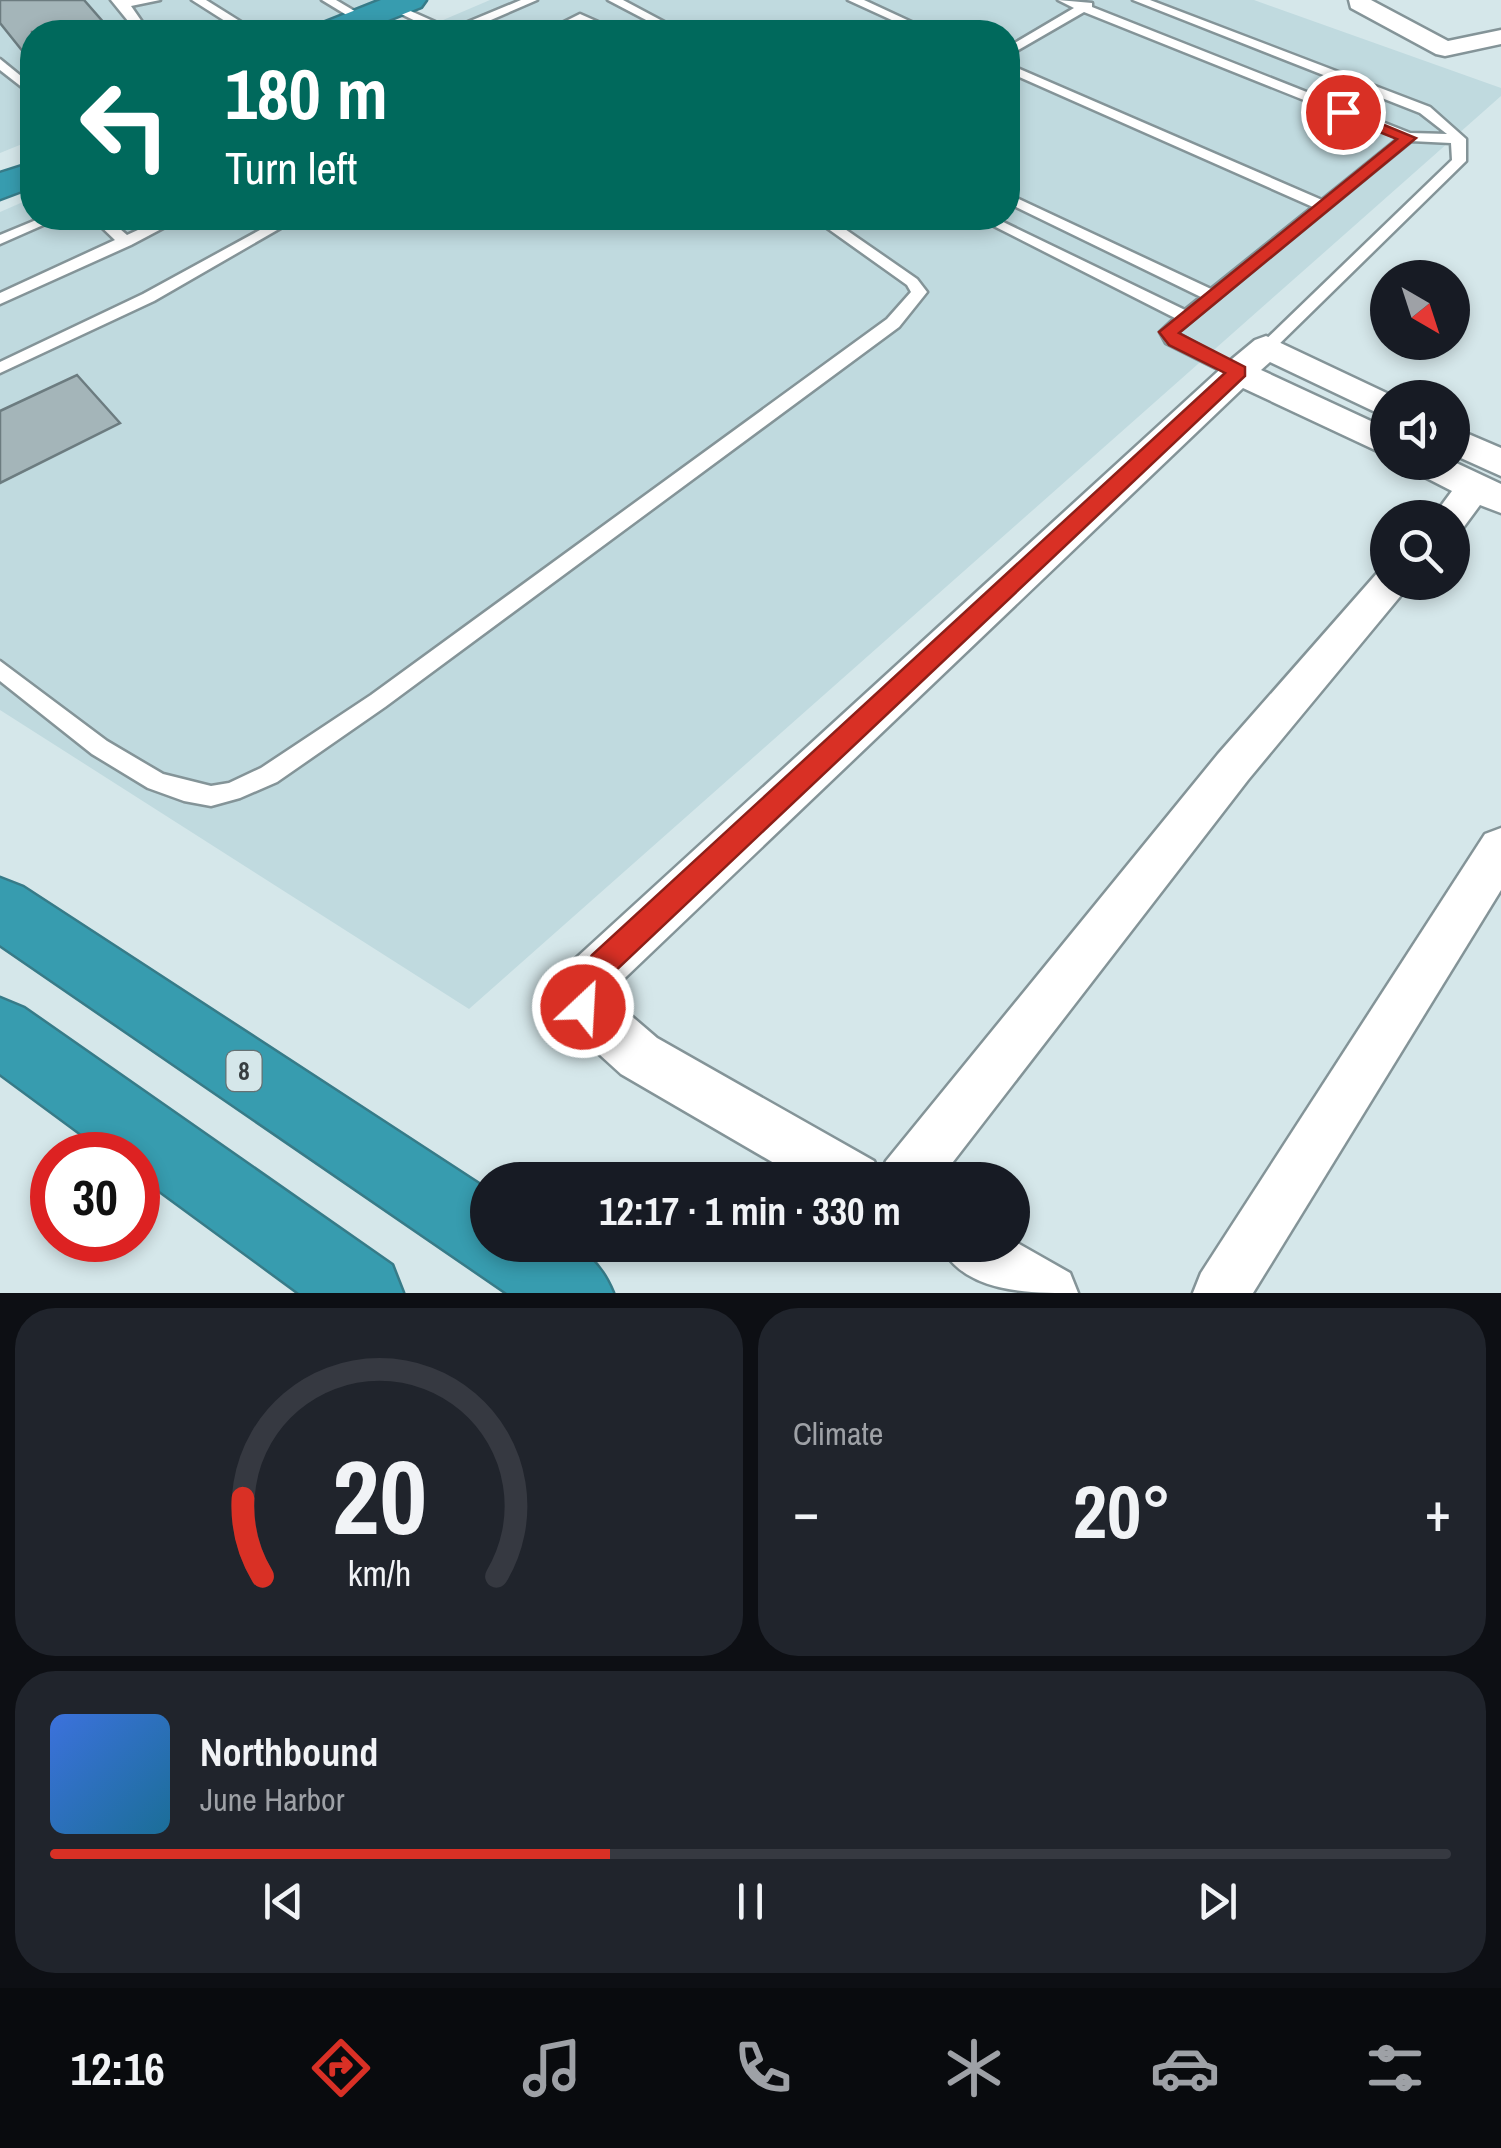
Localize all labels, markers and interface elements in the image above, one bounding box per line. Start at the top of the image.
text: 180 m [225,47,388,141]
icon: left [60,60,190,190]
pin [1301,70,1386,155]
icon: arrive [1316,85,1371,140]
text: Turn left [225,137,357,198]
north arrow [1370,260,1470,360]
map controls [1370,260,1470,600]
button: sound [1370,380,1470,480]
button: search [1370,500,1470,600]
position arrow [531,955,635,1059]
road number: 8 [226,1051,262,1091]
speed limit sign: 30 [30,1132,160,1262]
text: 12:17 · 1 min · 330 m [599,1186,901,1237]
text: Climate [793,1412,883,1455]
text: 20 [332,1426,426,1566]
text: 20° [1073,1460,1171,1561]
text: − [793,1474,819,1548]
text: + [1425,1474,1451,1548]
text: km/h [347,1549,411,1597]
text: Northbound [200,1727,378,1778]
text: June Harbor [200,1778,344,1821]
icon: previous [256,1874,311,1929]
icon: pause [723,1874,778,1929]
icon: next [1190,1874,1245,1929]
icon: directions [306,2033,376,2103]
icon: music [517,2033,587,2103]
icon: phone [728,2033,798,2103]
icon: climate [939,2033,1009,2103]
icon: car [1150,2033,1220,2103]
icon: filters [1360,2033,1430,2103]
text: 12:16 [70,2038,165,2099]

